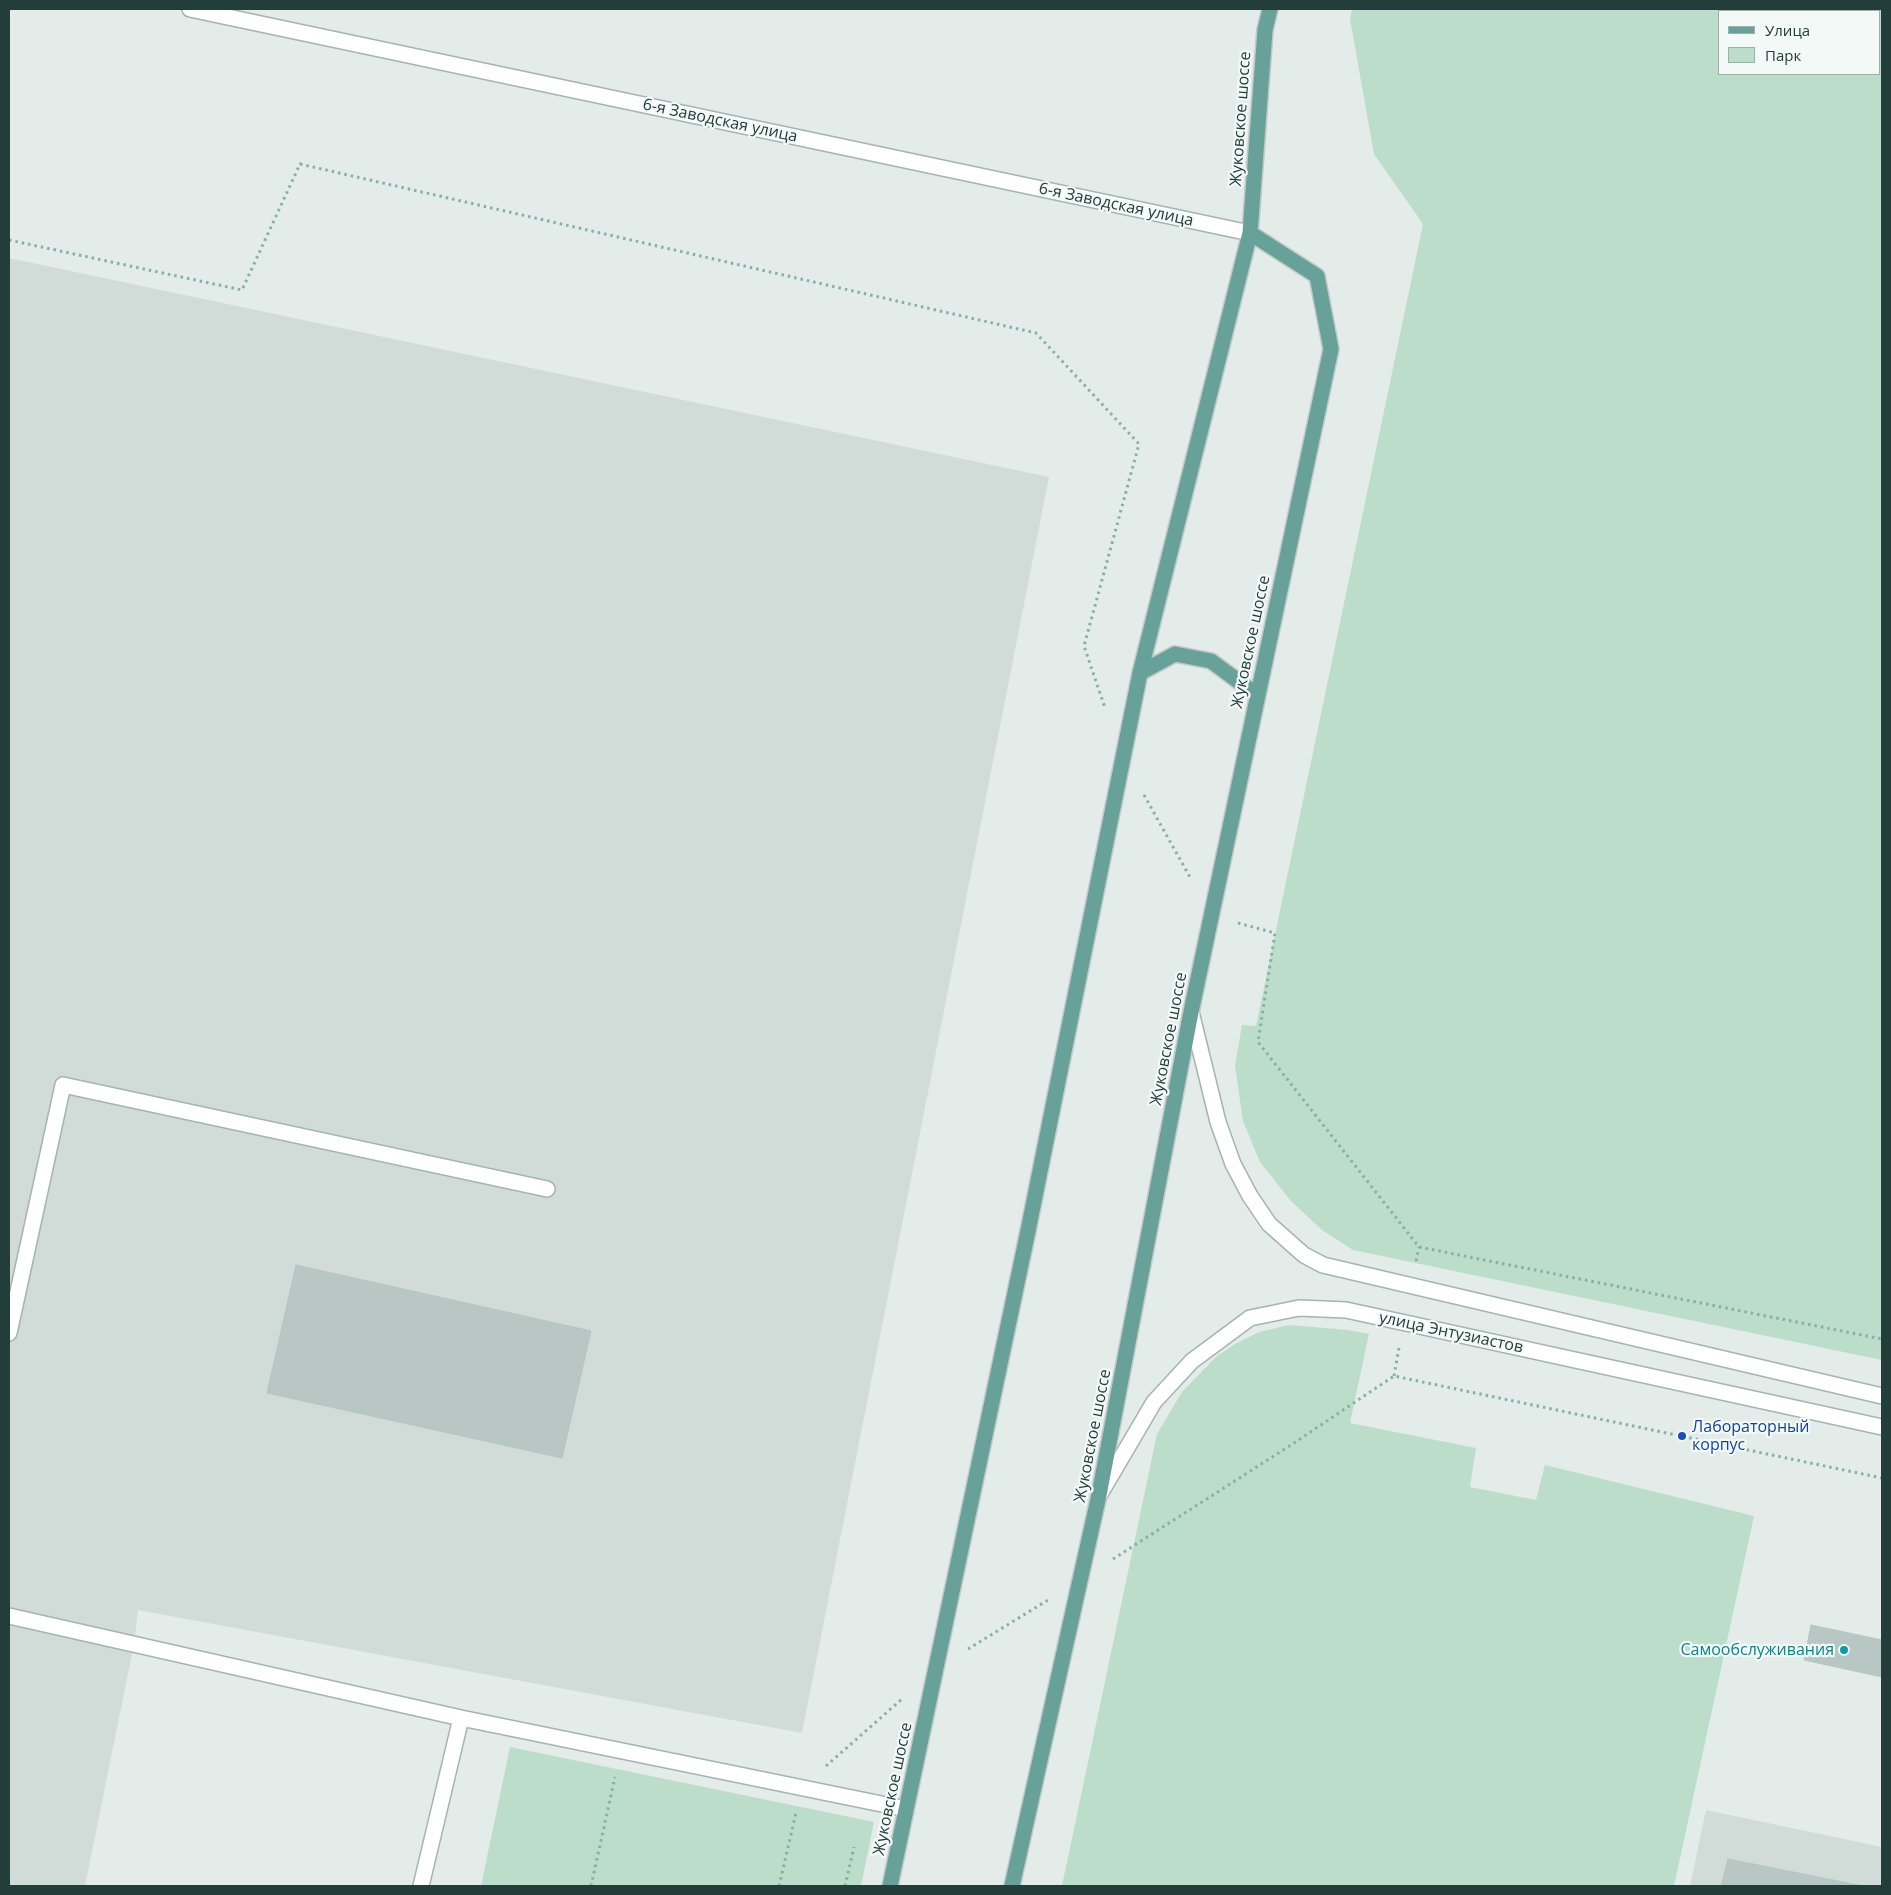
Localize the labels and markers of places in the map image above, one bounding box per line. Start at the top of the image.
place label: Лабораторный корпус [1692,1417,1809,1455]
marker: Лабораторный корпус [1676,1430,1688,1442]
place label: Самообслуживания [1681,1640,1834,1660]
marker: Самообслуживания [1838,1644,1850,1656]

